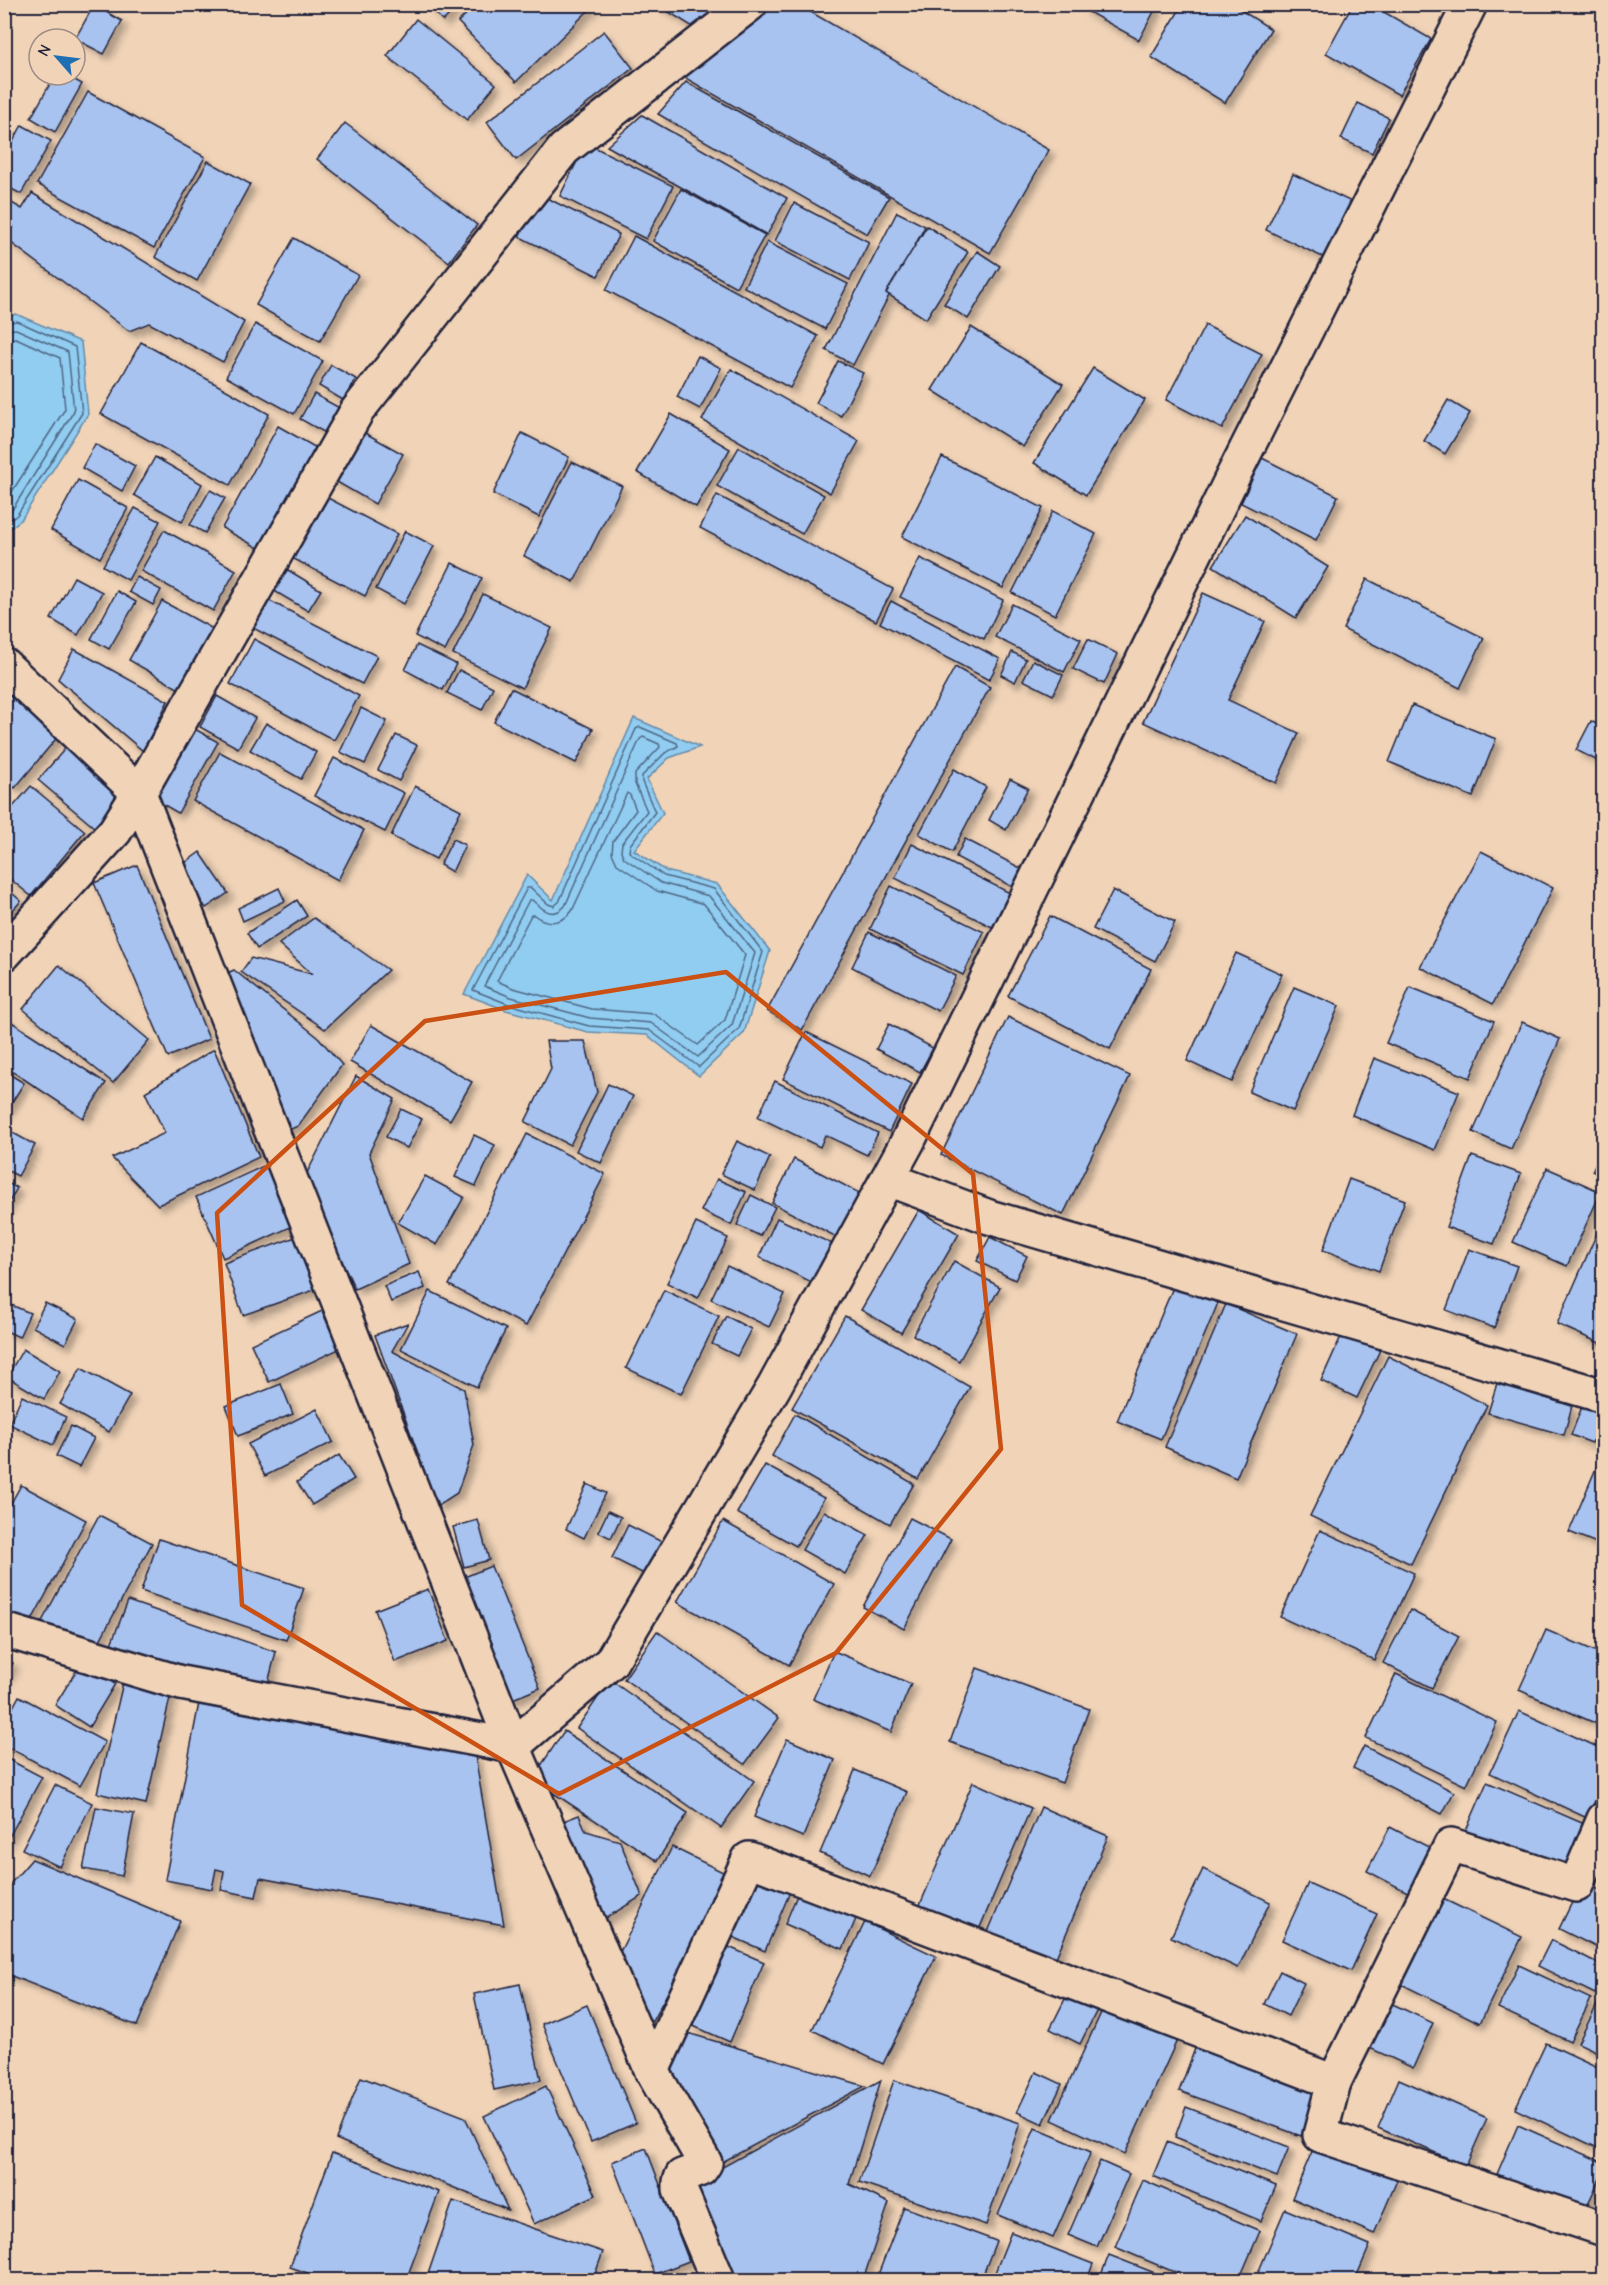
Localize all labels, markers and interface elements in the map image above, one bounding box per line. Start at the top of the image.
north arrow [27,27,87,87]
text: N [34,42,55,59]

